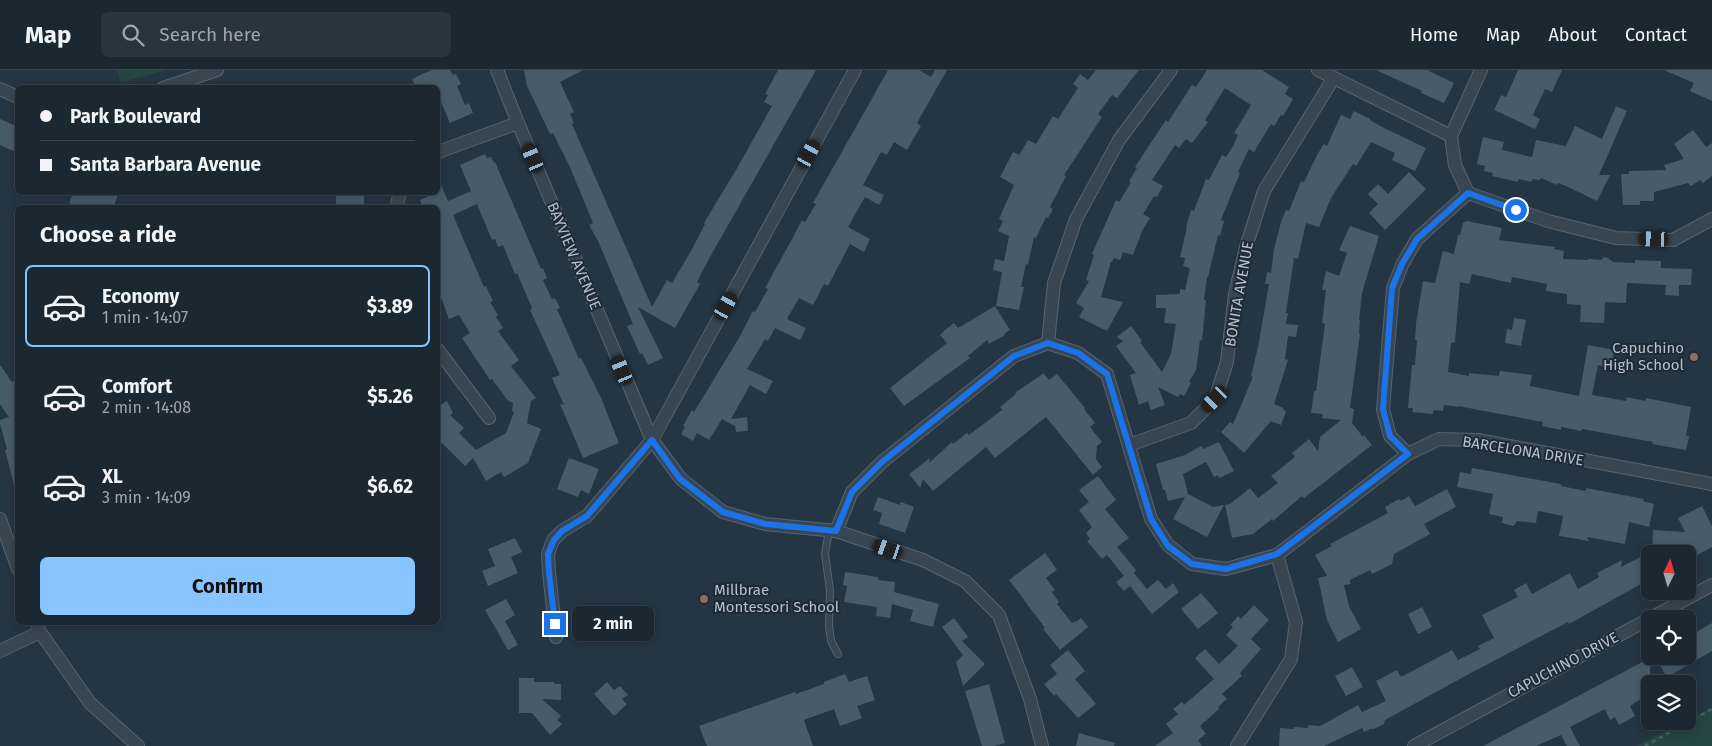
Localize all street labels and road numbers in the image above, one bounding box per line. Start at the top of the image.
street label: BAYVIEW AVENUE [543,199,605,313]
street label: BONITA AVENUE [1221,240,1257,348]
street label: BARCELONA DRIVE [1461,433,1585,469]
street label: CAPUCHINO DRIVE [1505,628,1621,702]

